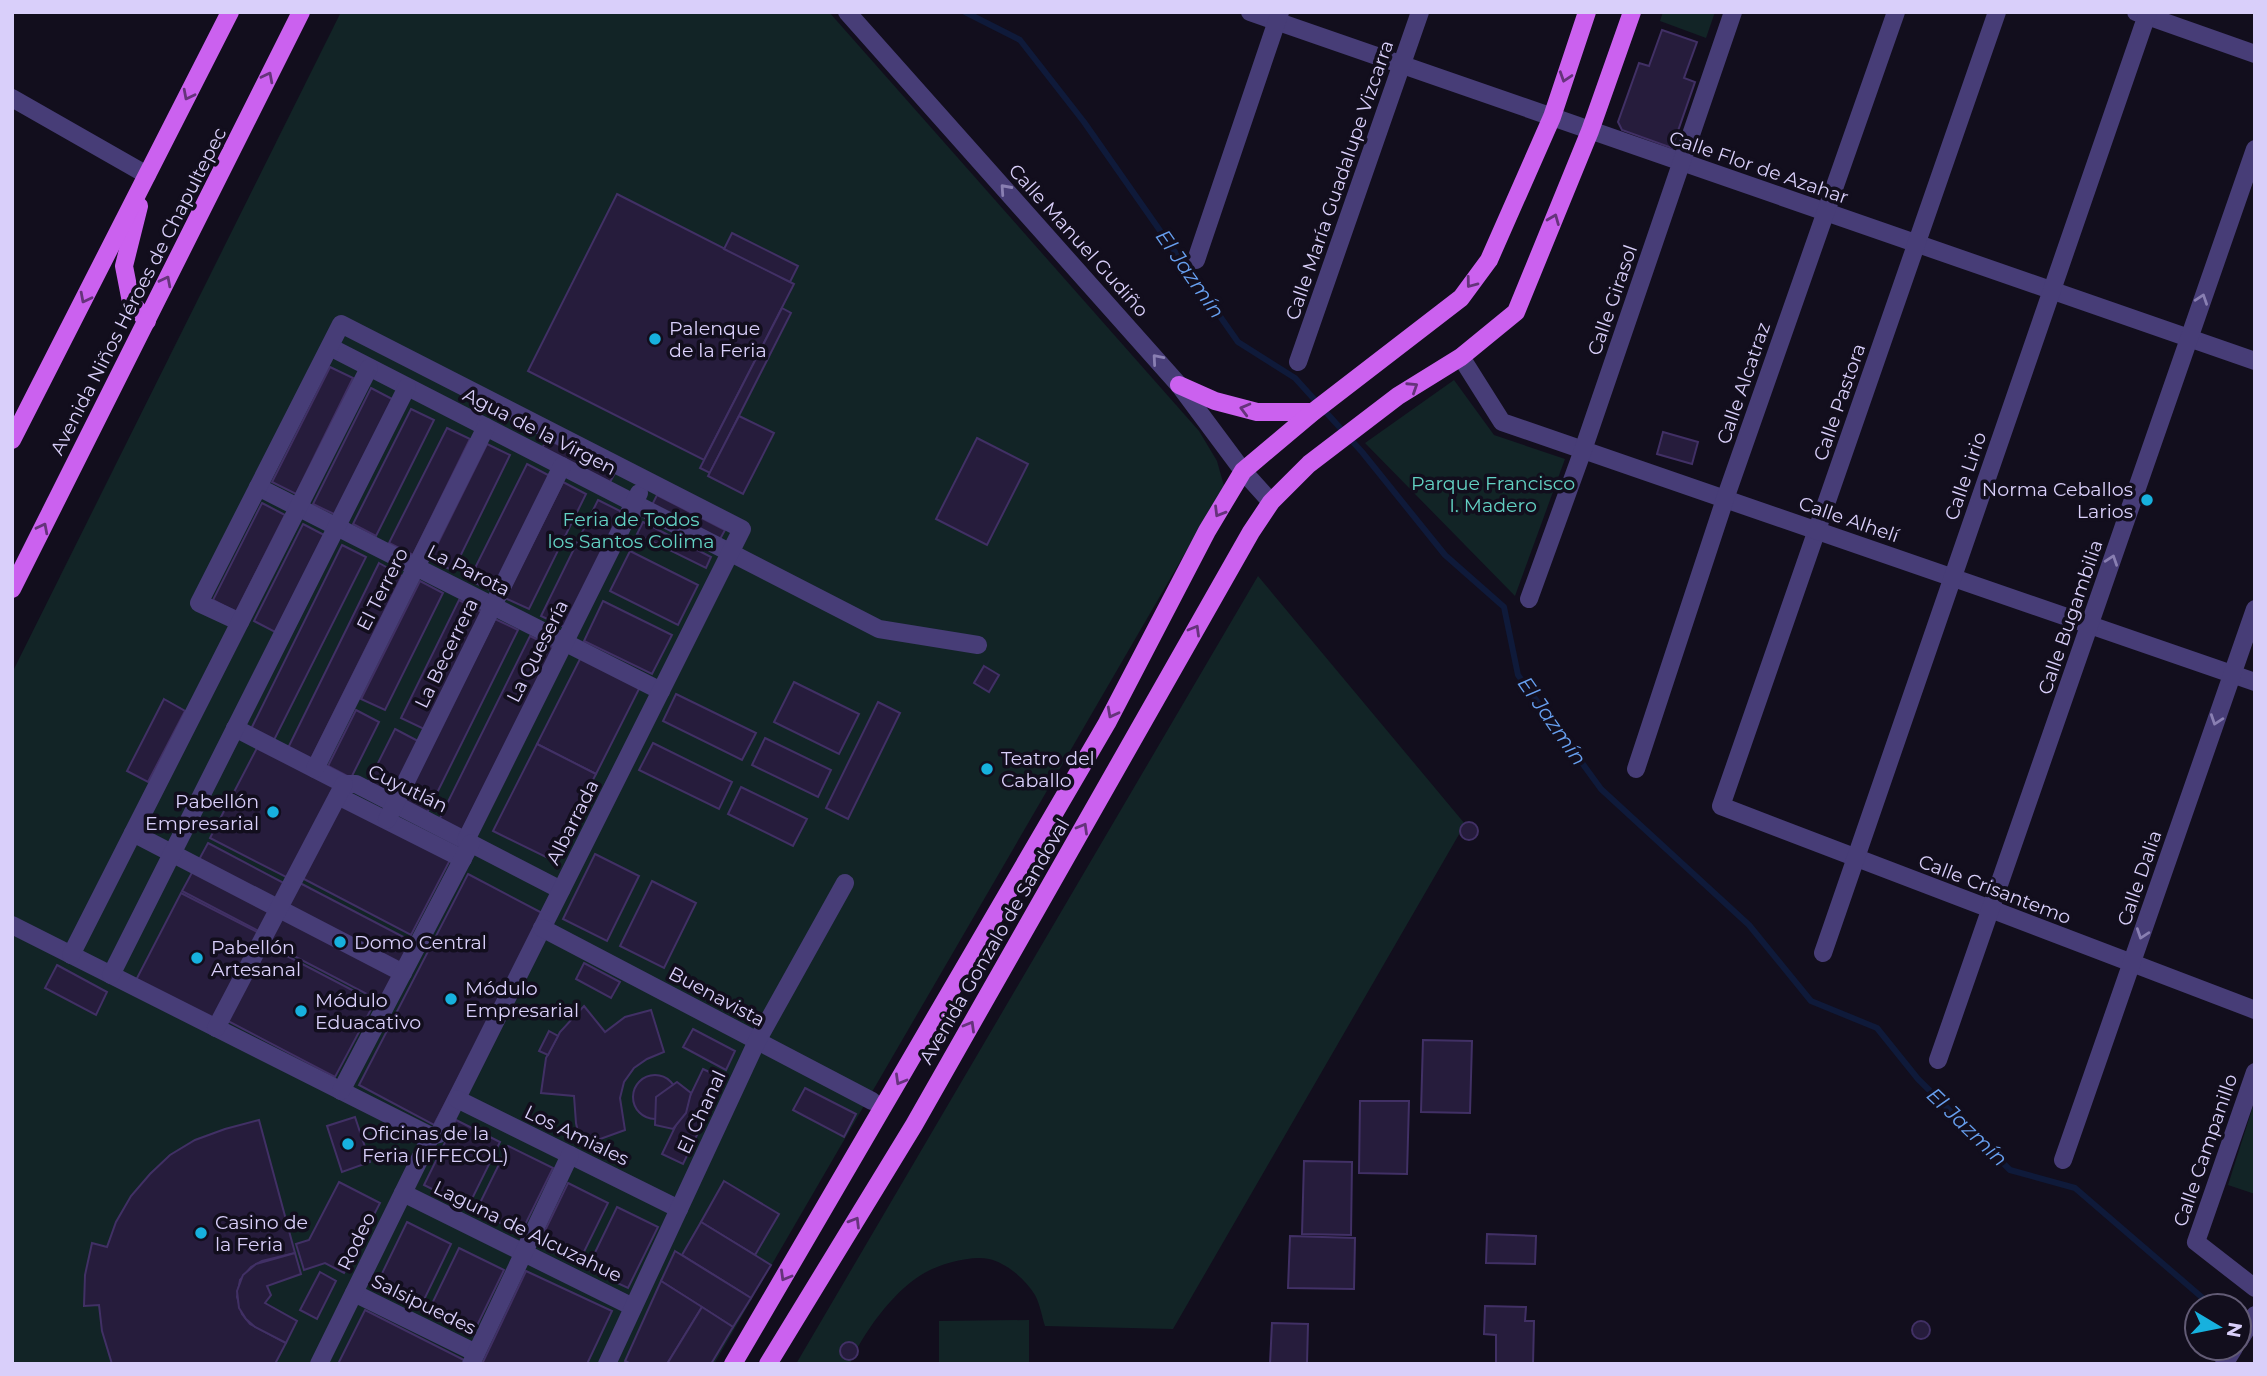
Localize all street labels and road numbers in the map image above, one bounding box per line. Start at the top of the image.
street label: Calle María Guadalupe Vizcarra [1281,37,1398,323]
street label: Avenida Niños Héroes de Chapultepec [45,124,231,459]
street label: Calle Flor de Azahar [1666,126,1852,209]
street label: Calle Manuel Gudiño [1004,159,1153,322]
street label: Calle Girasol [1583,242,1642,358]
street label: Calle Alcatraz [1712,319,1775,447]
street label: Calle Pastora [1809,341,1870,464]
street label: Agua de la Virgen [459,383,620,480]
street label: Calle Lirio [1940,429,1991,523]
street label: Calle Alhelí [1796,492,1903,548]
street label: Calle Bugambilia [2033,537,2108,698]
street label: La Parota [424,540,514,601]
street label: El Terrero [352,544,413,634]
street label: La Becerrera [410,594,483,712]
street label: La Quesería [502,596,573,706]
street label: Cuyutlán [364,759,451,818]
street label: Albarrada [541,776,604,869]
street label: Avenida Gonzalo de Sandoval [915,814,1074,1068]
street label: Calle Dalia [2112,827,2167,929]
street label: Calle Crisantemo [1915,850,2074,929]
street label: Buenavista [665,961,769,1031]
street label: El Chanal [672,1067,731,1158]
street label: Calle Campanillo [2169,1071,2242,1230]
street label: Los Amiales [521,1100,633,1171]
street label: Laguna de Alcuzahue [430,1176,626,1287]
street label: Rodeo [333,1208,380,1274]
street label: Salsipuedes [368,1269,480,1340]

